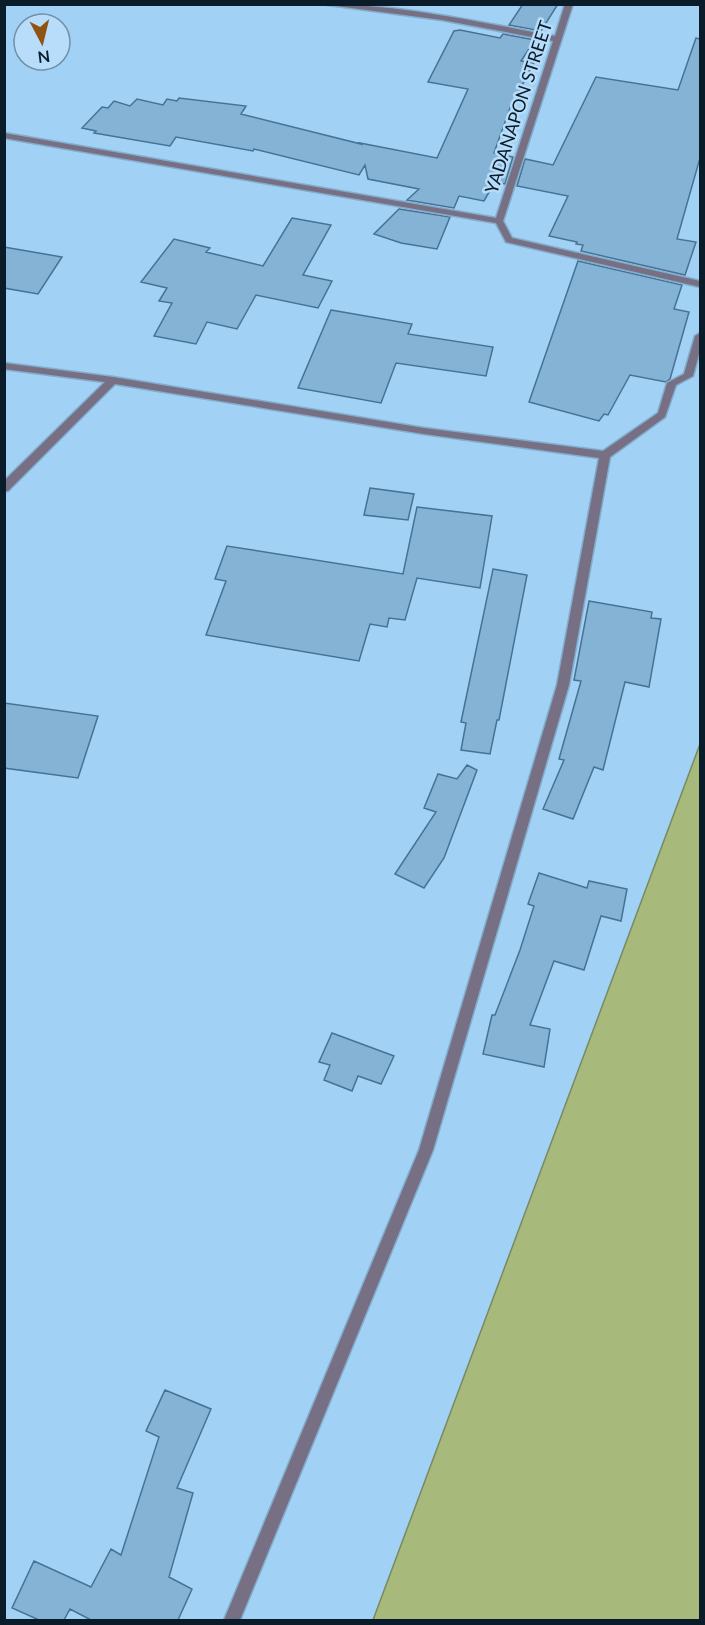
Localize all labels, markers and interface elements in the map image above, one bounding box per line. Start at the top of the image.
north arrow [12,12,72,72]
street label: YADANAPON STREET [480,18,556,196]
text: N [37,47,51,68]

